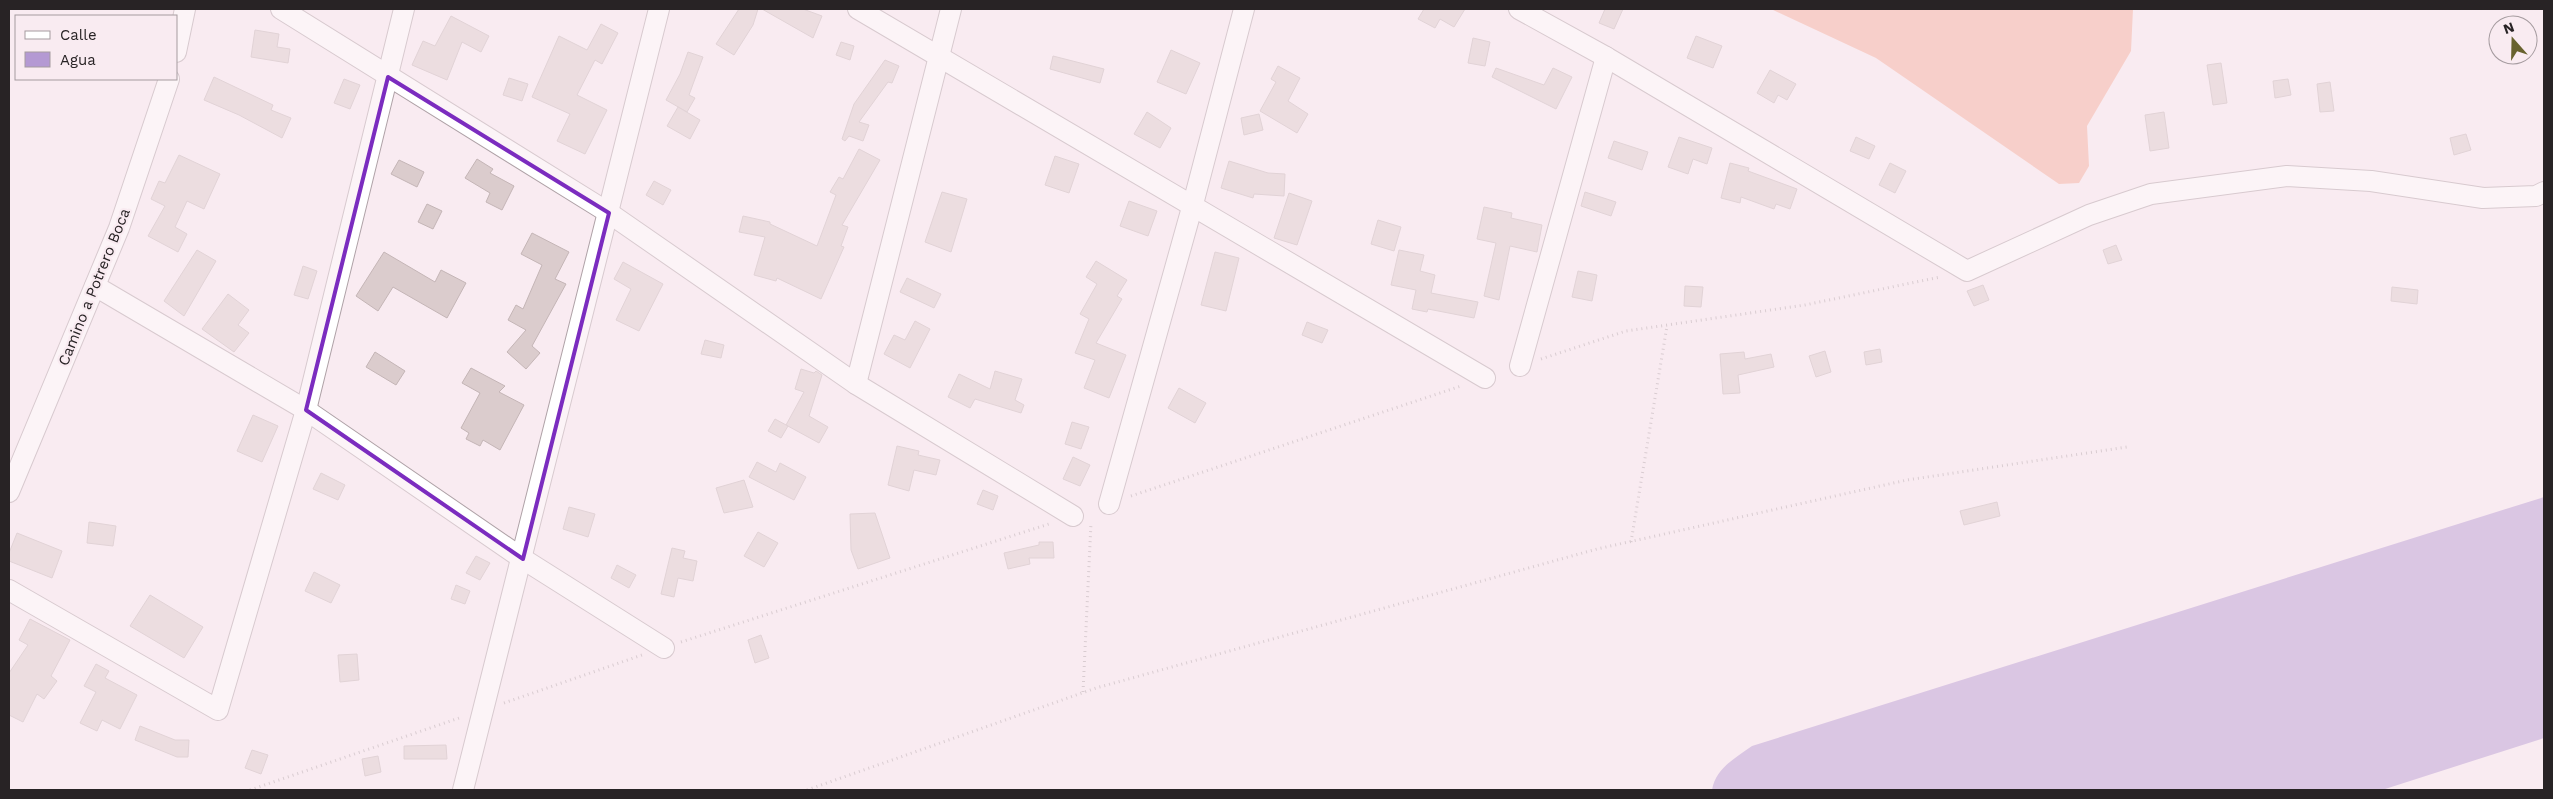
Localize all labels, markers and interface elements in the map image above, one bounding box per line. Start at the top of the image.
legend [15,15,178,80]
north arrow [2488,15,2538,65]
text: N [2501,18,2516,37]
text: Calle [60,26,97,44]
text: Agua [60,51,96,69]
street label: Camino a Potrero Boca [54,205,134,368]

